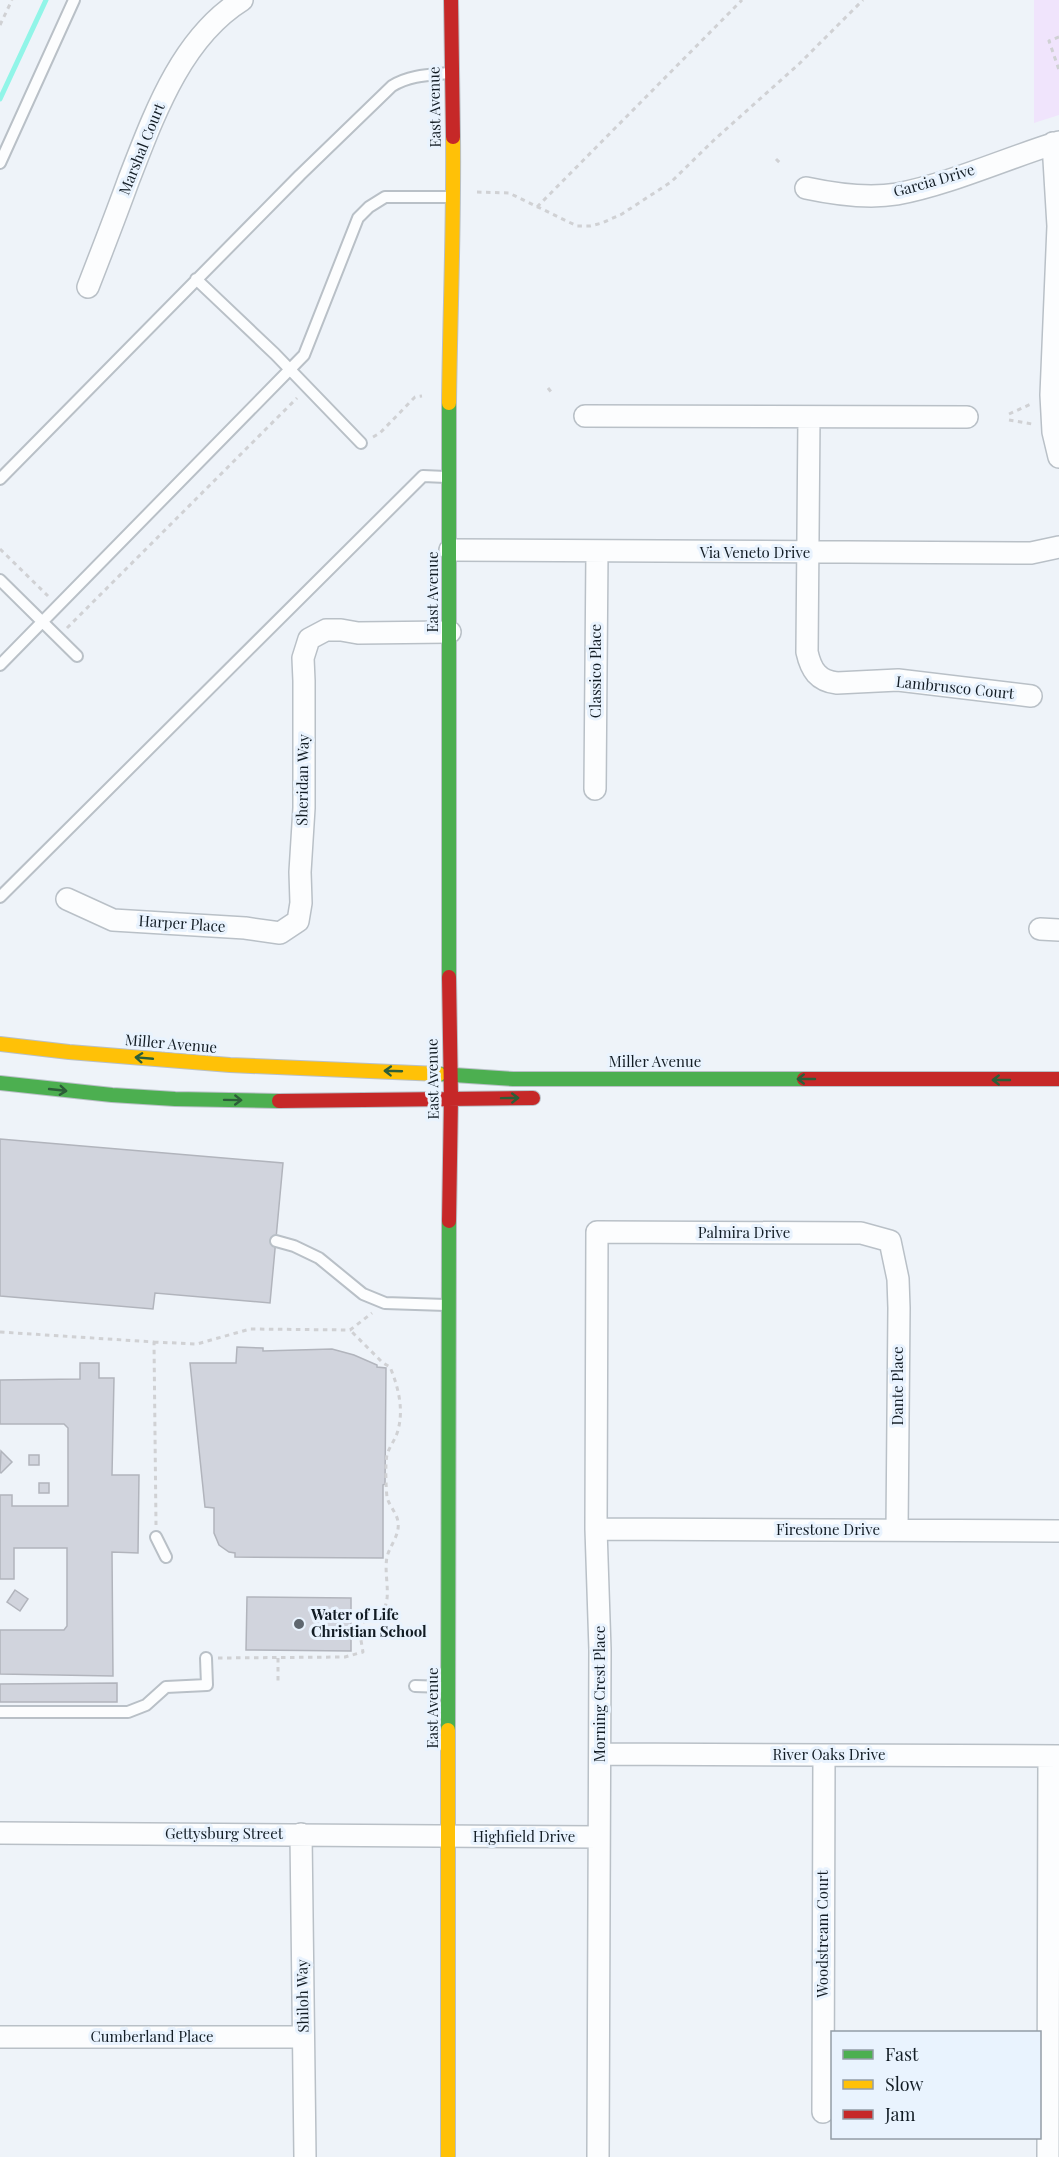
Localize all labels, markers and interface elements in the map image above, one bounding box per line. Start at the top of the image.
street label: East Avenue [423,66,445,148]
street label: Marshal Court [114,99,169,198]
street label: Garcia Drive [891,159,977,201]
street label: Via Veneto Drive [699,542,810,562]
street label: East Avenue [422,551,442,633]
street label: Classico Place [585,624,605,718]
street label: Lambrusco Court [895,671,1016,703]
street label: Sheridan Way [291,734,313,826]
street label: Harper Place [138,910,226,936]
street label: Miller Avenue [124,1029,218,1057]
street label: East Avenue [421,1038,443,1120]
street label: Miller Avenue [609,1051,701,1071]
one-way arrow [135,1052,155,1063]
one-way arrow [383,1065,403,1077]
one-way arrow [796,1073,816,1085]
one-way arrow [991,1074,1011,1086]
one-way arrow [48,1085,68,1096]
one-way arrow [499,1092,519,1104]
one-way arrow [223,1094,243,1106]
street label: Palmira Drive [698,1222,790,1242]
street label: Dante Place [887,1346,907,1426]
street label: Firestone Drive [776,1519,880,1539]
place label: Water of Life Christian School [310,1604,427,1641]
marker: Water of Life Christian School [292,1617,306,1631]
street label: Morning Crest Place [589,1626,609,1762]
street label: East Avenue [422,1667,442,1749]
street label: River Oaks Drive [773,1744,885,1764]
street label: Gettysburg Street [165,1823,284,1843]
street label: Highfield Drive [473,1826,575,1846]
street label: Woodstream Court [812,1870,832,1999]
street label: Shiloh Way [291,1959,313,2033]
street label: Cumberland Place [90,2026,214,2046]
legend [831,2031,1041,2139]
text: Fast [885,2042,919,2066]
text: Slow [885,2072,923,2096]
text: Jam [884,2102,915,2126]

